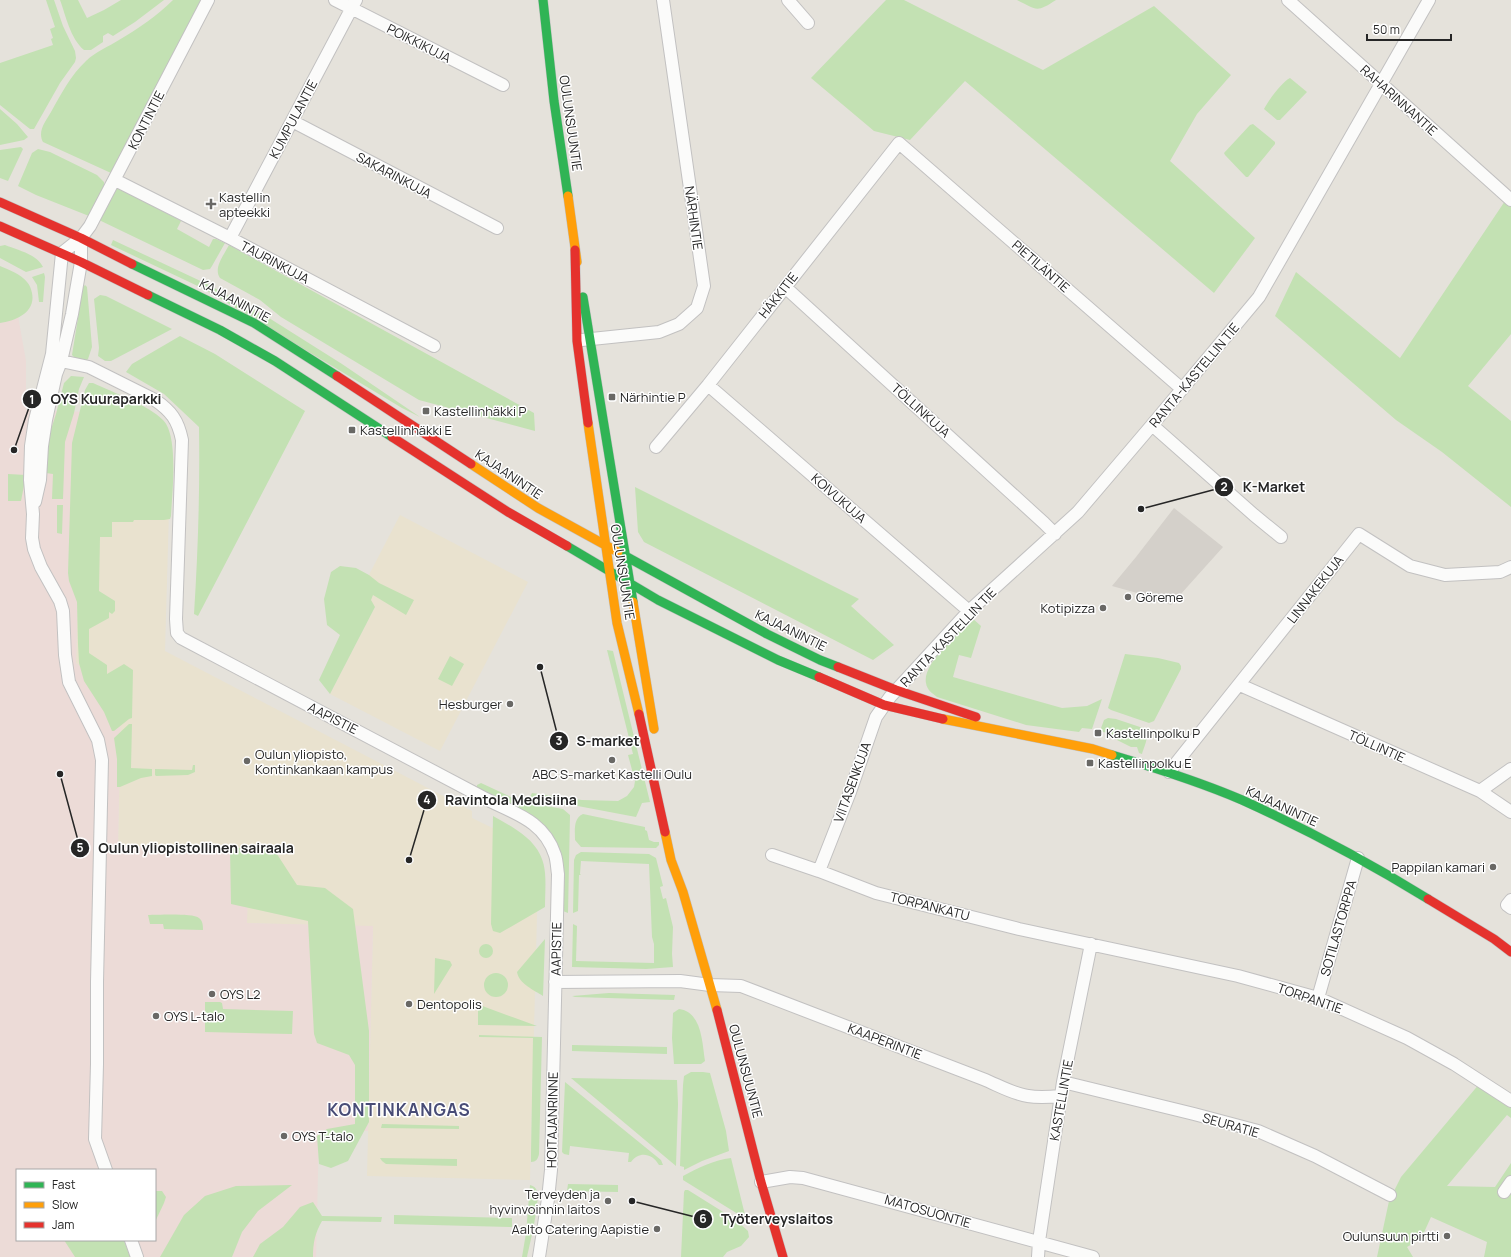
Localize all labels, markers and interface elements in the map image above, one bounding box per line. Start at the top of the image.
scale bar [1367,16,1451,42]
street label: POIKKIKUJA [384,19,454,67]
text: 50 m [1373,21,1400,38]
street label: RAHARINNANTIE [1357,61,1441,139]
street label: OULUNSUUNTIE [555,74,587,172]
street label: KUMPULANTIE [265,76,321,162]
street label: KONTINTIE [124,88,168,152]
street label: SAKARINKUJA [353,148,435,202]
street label: NÄRHINTIE [681,185,707,251]
place label: Kastellin apteekki [219,188,270,221]
marker: Kastellin apteekki [206,199,216,209]
street label: TAURINKUJA [237,236,313,288]
street label: PIETILÄNTIE [1008,236,1074,296]
street label: HÄKKITIE [754,268,802,322]
street label: KAJAANINTIE [196,274,274,326]
street label: RANTA-KASTELLIN TIE [1145,319,1243,431]
street label: TÖLLINKUJA [888,379,954,441]
callout: OYS Kuuraparkki [22,386,169,412]
place label: Närhintie P [620,388,686,406]
text: OYS Kuuraparkki [50,389,162,408]
text: 1 [29,391,35,408]
marker: Närhintie P [607,392,617,402]
place label: Kastellinhäkki P [434,402,527,420]
marker: Kastellinhäkki P [421,406,431,416]
place label: Kastellinhäkki E [360,421,452,439]
marker: Kastellinhäkki E [347,425,357,435]
street label: KAJAANINTIE [472,445,546,503]
street label: KOIVUKUJA [808,469,870,527]
callout: K-Market [1214,474,1313,500]
text: K-Market [1243,477,1305,496]
text: 2 [1220,478,1228,495]
street label: OULUNSUUNTIE [607,523,639,621]
street label: LINNAKEKUJA [1283,551,1347,627]
street label: RANTA-KASTELLIN TIE [896,583,1000,691]
place label: Göreme [1136,588,1184,606]
marker: Göreme [1123,592,1133,602]
place label: Kotipizza [1041,599,1095,617]
marker: Kotipizza [1098,603,1108,613]
street label: KAJAANINTIE [752,605,830,655]
place label: Hesburger [439,695,502,713]
street label: AAPISTIE [305,698,361,738]
marker: Hesburger [505,699,515,709]
place label: Kastellinpolku P [1106,724,1200,742]
street label: TÖLLINTIE [1346,725,1408,767]
callout: S-market [549,728,648,754]
marker: Kastellinpolku P [1093,728,1103,738]
text: S-market [576,731,640,750]
text: 3 [556,732,563,749]
street label: VIITASENKUJA [829,739,875,825]
place label: Oulun yliopisto, Kontinkankaan kampus [255,745,393,778]
place label: Kastellinpolku E [1098,754,1192,772]
marker: ABC S-market Kastelli Oulu [607,755,617,765]
marker: Oulun yliopisto, Kontinkankaan kampus [242,756,252,766]
marker: Kastellinpolku E [1085,758,1095,768]
place label: ABC S-market Kastelli Oulu [532,765,692,783]
street label: KAJAANINTIE [1243,781,1321,831]
callout: Ravintola Medisiina [417,787,585,813]
text: Ravintola Medisiina [445,790,577,809]
text: 4 [423,791,431,808]
callout: Oulun yliopistollinen sairaala [70,835,302,861]
text: Oulun yliopistollinen sairaala [98,838,294,857]
text: 5 [76,839,84,856]
place label: Pappilan kamari [1392,858,1485,876]
marker: Pappilan kamari [1488,862,1498,872]
street label: SOTILASTORPPA [1316,878,1360,978]
street label: TORPANKATU [888,887,972,925]
street label: AAPISTIE [547,922,565,976]
street label: TORPANTIE [1275,978,1345,1018]
place label: OYS L2 [220,985,261,1003]
marker: OYS L2 [207,989,217,999]
place label: Dentopolis [417,995,482,1013]
marker: Dentopolis [404,999,414,1009]
place label: OYS L-talo [164,1007,225,1025]
marker: OYS L-talo [151,1011,161,1021]
street label: KAAPERINTIE [845,1019,925,1063]
street label: OULUNSUUNTIE [725,1022,767,1120]
street label: KASTELLINTIE [1045,1058,1077,1142]
street label: HOITAJANRINNE [542,1072,562,1168]
district label: KONTINKANGAS [327,1098,471,1121]
street label: SEURATIE [1200,1108,1262,1142]
place label: OYS T-talo [292,1127,354,1145]
marker: OYS T-talo [279,1131,289,1141]
legend [16,1169,156,1241]
text: Fast [52,1176,76,1193]
place label: Terveyden ja hyvinvoinnin laitos [489,1185,600,1218]
street label: MATOSUONTIE [883,1190,973,1232]
text: Slow [52,1196,78,1213]
marker: Terveyden ja hyvinvoinnin laitos [603,1196,613,1206]
callout: Työterveyslaitos [693,1206,841,1232]
text: Työterveyslaitos [721,1209,834,1228]
text: 6 [699,1210,707,1227]
text: Jam [52,1216,74,1233]
place label: Aalto Catering Aapistie [512,1220,649,1238]
marker: Aalto Catering Aapistie [652,1224,662,1234]
place label: Oulunsuun pirtti [1343,1227,1439,1245]
marker: Oulunsuun pirtti [1442,1231,1452,1241]

